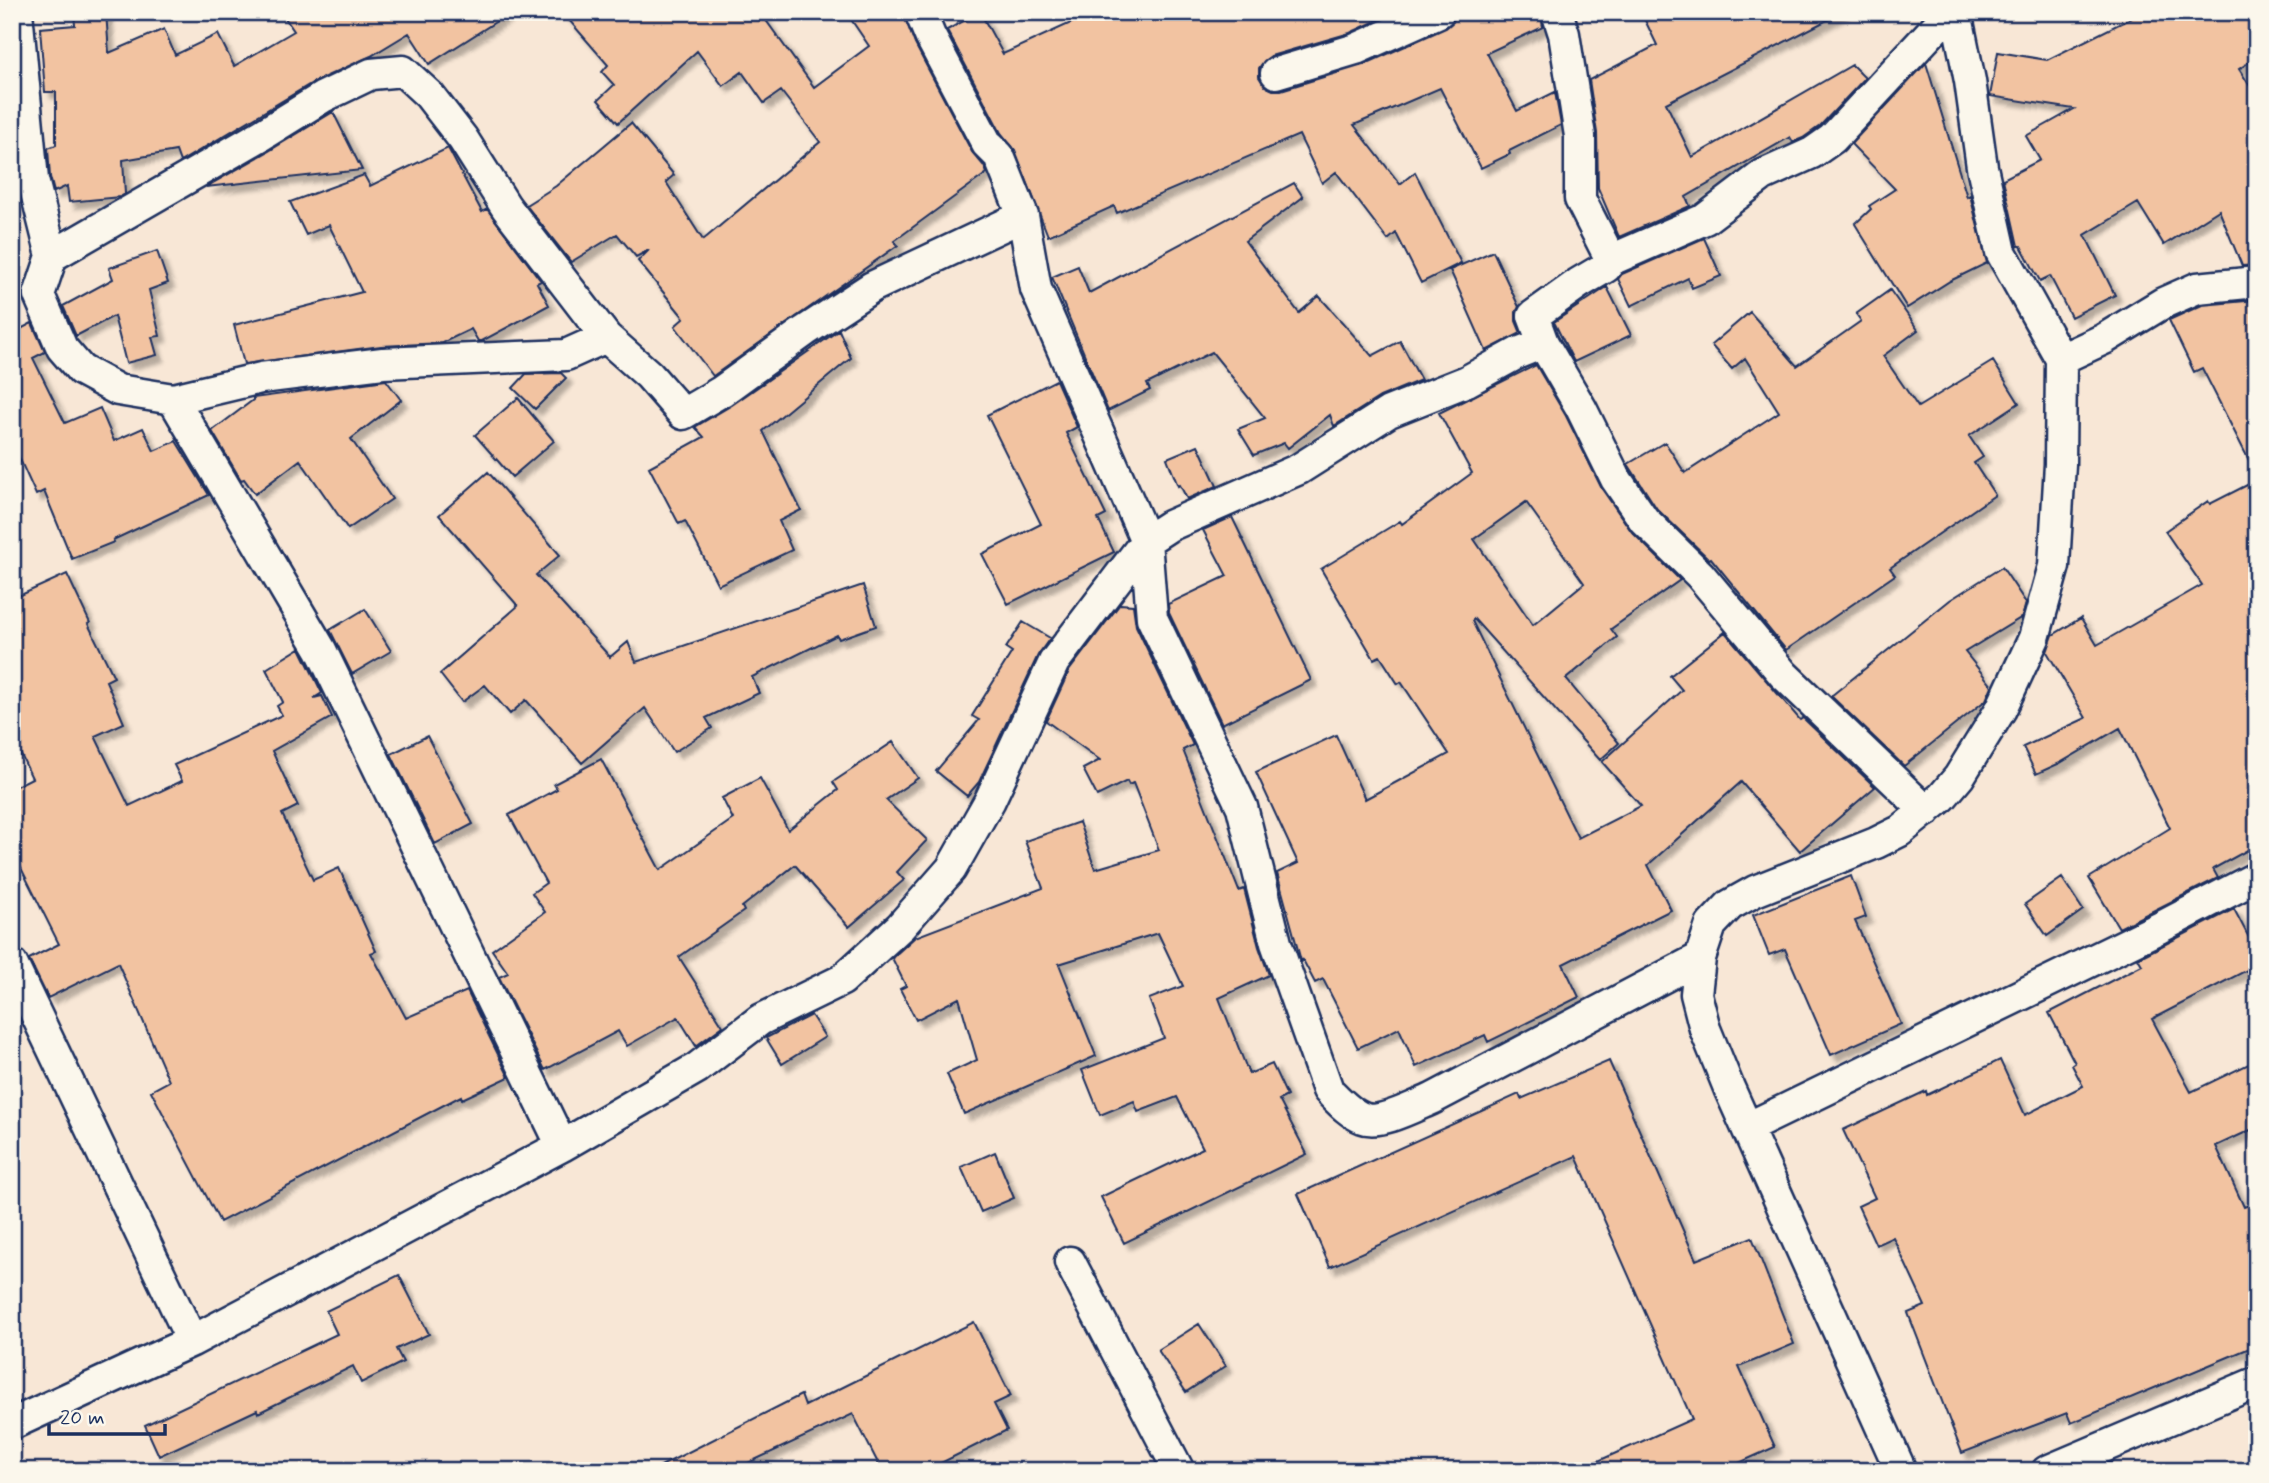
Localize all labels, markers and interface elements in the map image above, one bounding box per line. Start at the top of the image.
scale bar [49,1392,164,1436]
text: 20 m [60,1404,105,1432]

